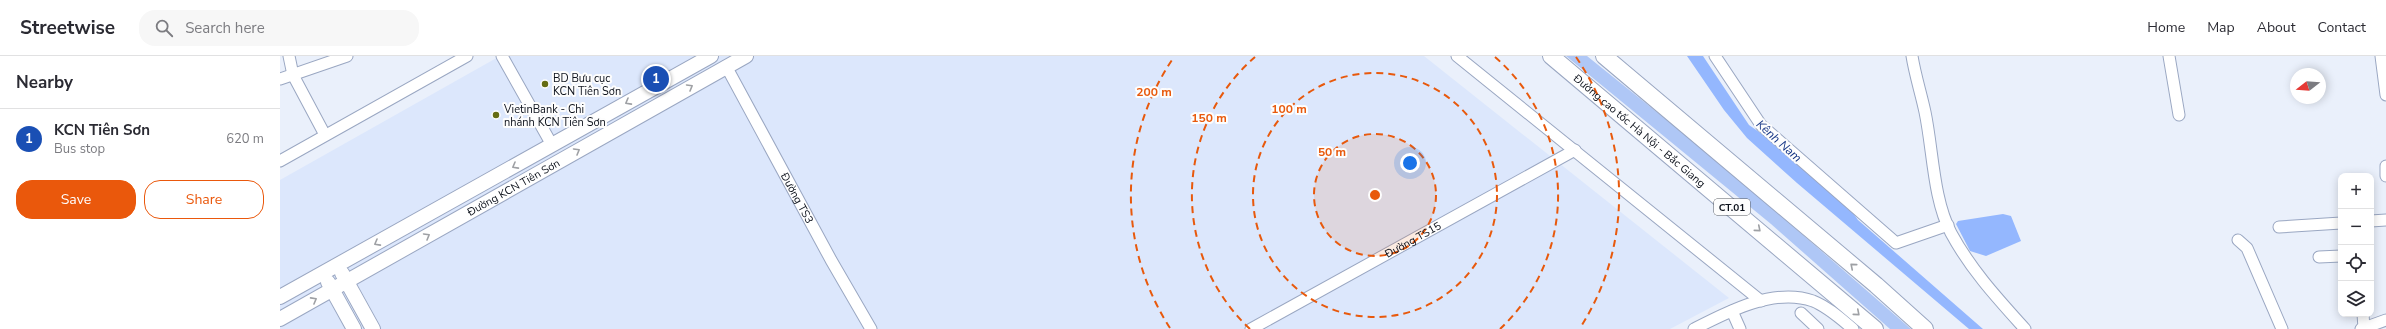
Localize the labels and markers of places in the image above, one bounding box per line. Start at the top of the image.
pin: 1 [643,64,669,94]
place label: BD Bưu cục KCN Tiên Sơn [553,71,621,99]
marker: BD Bưu cục KCN Tiên Sơn [540,79,550,89]
place label: VietinBank - Chi nhánh KCN Tiên Sơn [503,102,606,130]
marker: VietinBank - Chi nhánh KCN Tiên Sơn [491,110,501,120]
centre of rings [1368,188,1382,202]

